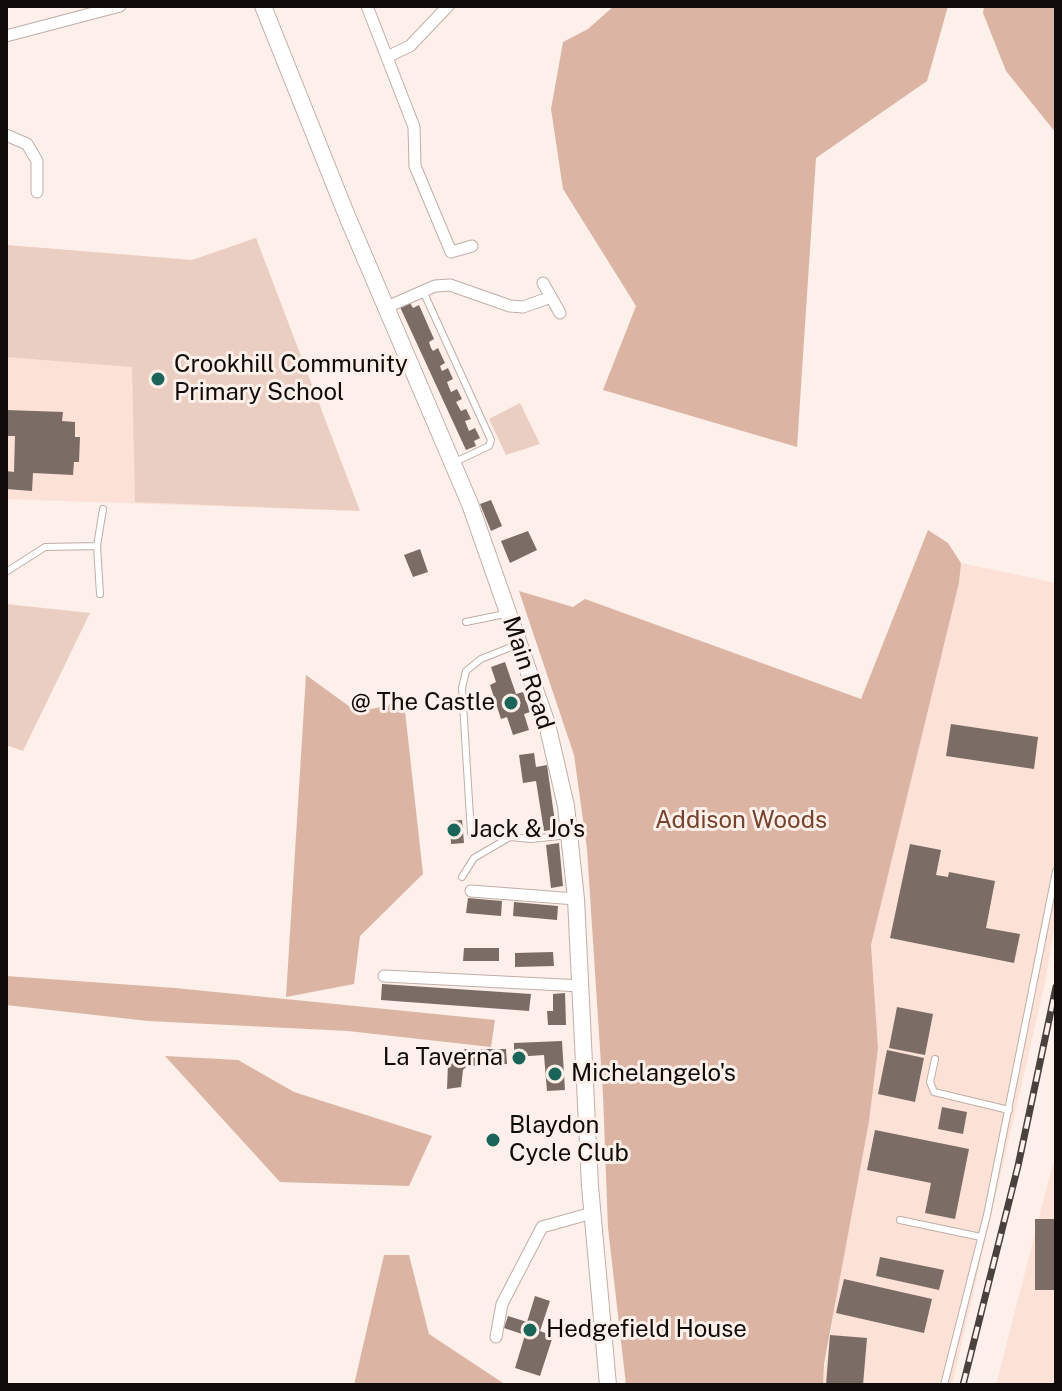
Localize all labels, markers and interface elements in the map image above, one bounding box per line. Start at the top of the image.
place label: Crookhill Community Primary School [174,351,408,407]
marker: Crookhill Community Primary School [149,370,167,388]
street label: Main Road [496,613,560,733]
place label: @ The Castle [351,689,495,717]
marker: @ The Castle [502,694,520,712]
park label: Addison Woods [655,807,827,835]
place label: Jack & Jo's [470,816,585,844]
marker: Jack & Jo's [445,821,463,839]
place label: La Taverna [383,1044,503,1072]
marker: La Taverna [510,1049,528,1067]
place label: Michelangelo's [571,1060,736,1088]
marker: Michelangelo's [546,1065,564,1083]
place label: Blaydon Cycle Club [509,1112,629,1168]
marker: Blaydon Cycle Club [484,1131,502,1149]
place label: Hedgefield House [546,1316,747,1344]
marker: Hedgefield House [521,1321,539,1339]

